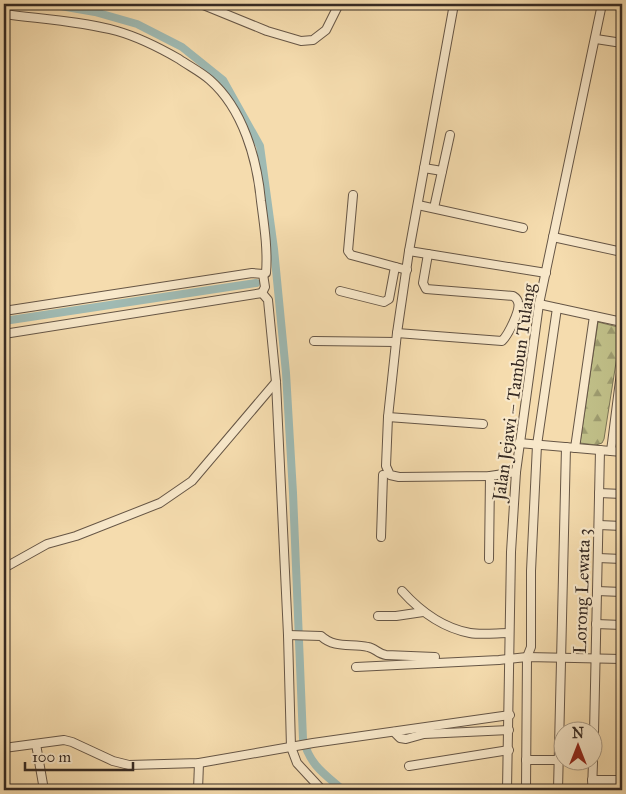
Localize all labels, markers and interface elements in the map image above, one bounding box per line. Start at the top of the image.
street label: Jalan Jejawi – Tambun Tulang [488,282,541,504]
street label: Lorong Lewata 3 [569,528,596,654]
north arrow [554,722,604,772]
text: N [572,725,584,742]
scale bar [25,739,132,771]
text: 100 m [32,748,72,766]

